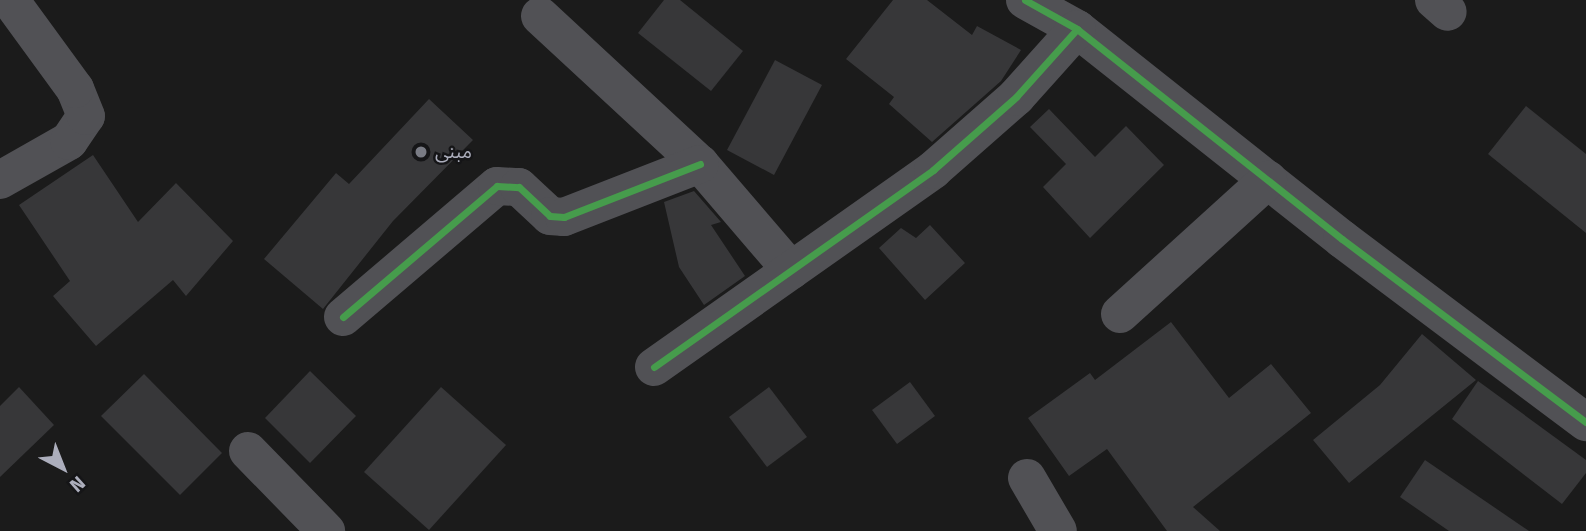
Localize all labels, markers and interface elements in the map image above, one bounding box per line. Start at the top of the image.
place label: مبنى [435,141,472,163]
marker: مبنى [413,144,429,160]
north arrow [28,433,98,503]
text: N [65,471,90,497]

